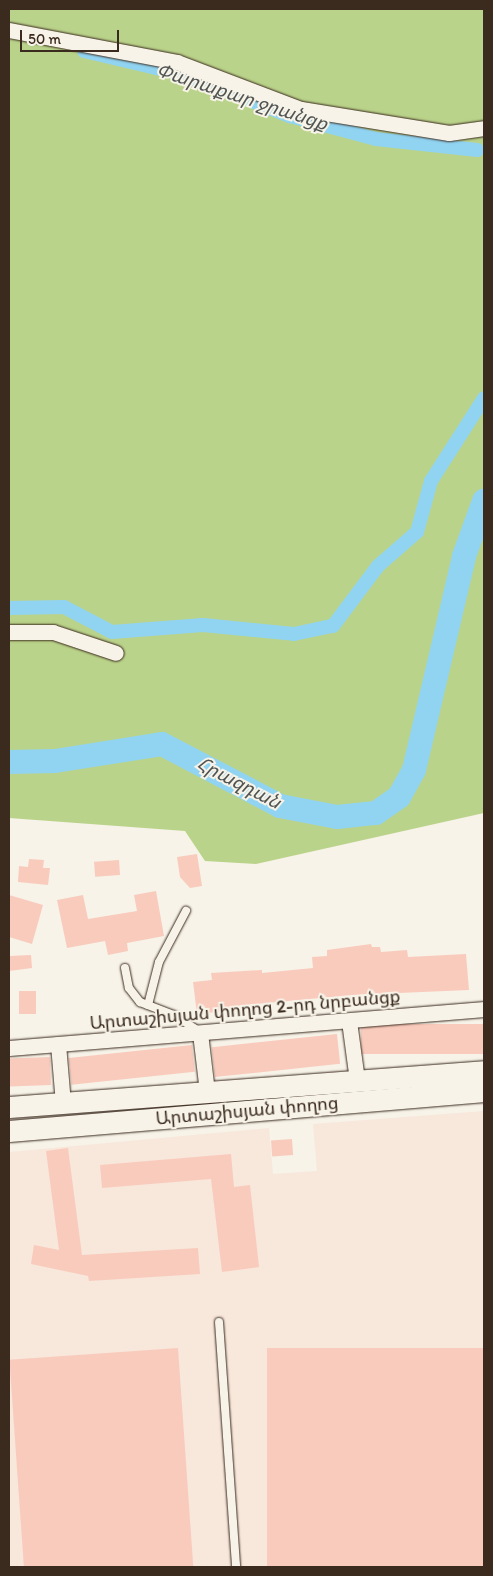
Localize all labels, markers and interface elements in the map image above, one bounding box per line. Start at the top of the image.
scale bar [22,20,121,52]
text: 50 m [28,30,61,48]
water label: Փարաքար ջրանցք [154,59,330,135]
water label: Հրազդան [193,752,285,814]
street label: Արտաշիսյան փողոց 2-րդ նրբանցք [89,986,401,1034]
street label: Արտաշիսյան փողոց [155,1092,339,1130]

